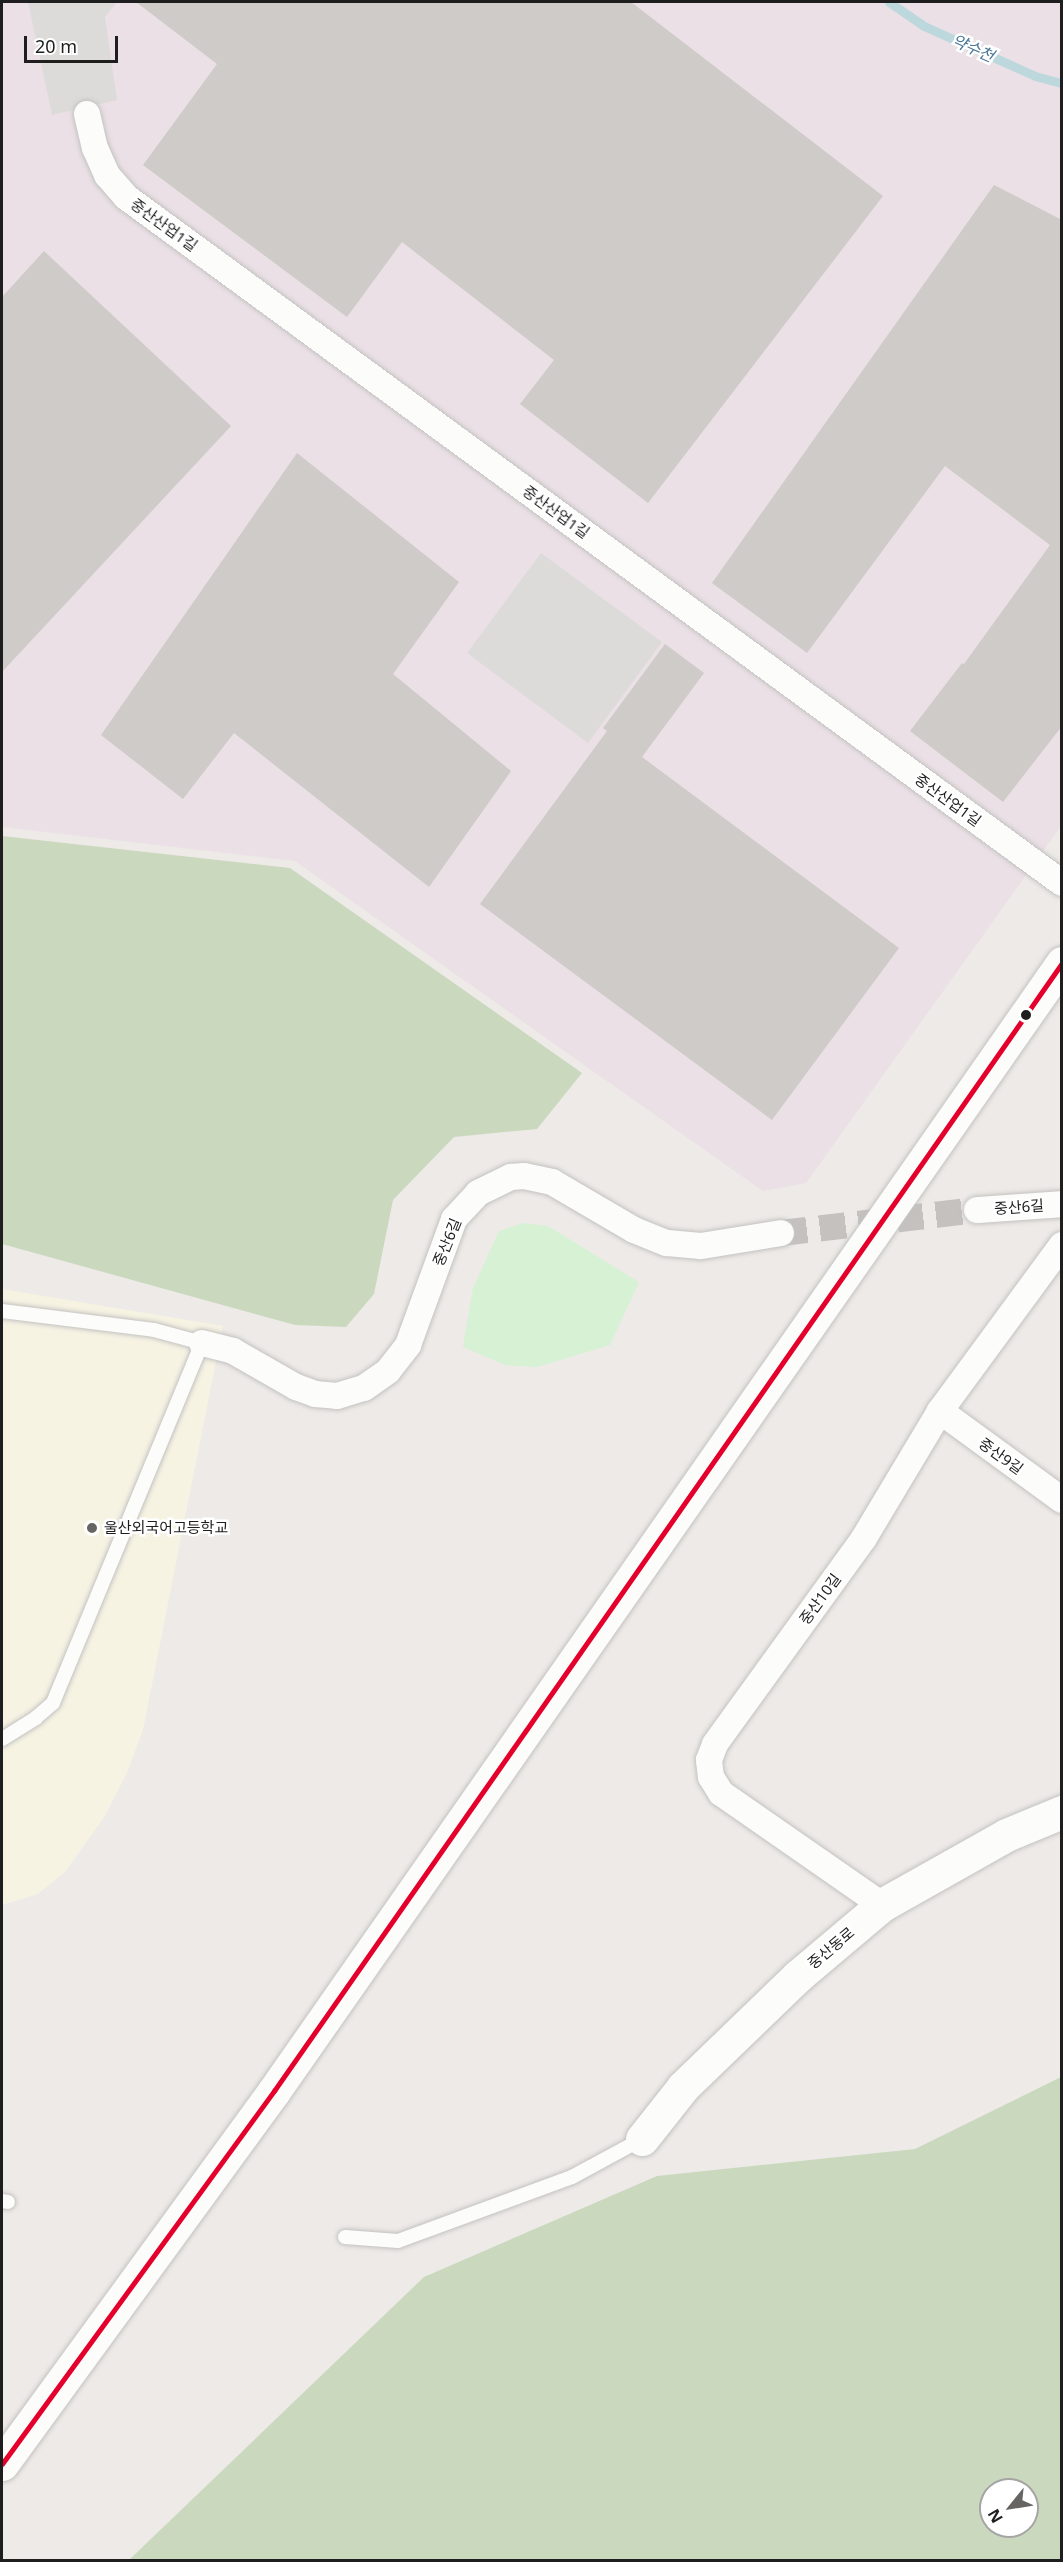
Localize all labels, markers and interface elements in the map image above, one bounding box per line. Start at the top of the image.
scale bar [27,24,122,62]
water label: 약수천 [949,30,997,66]
text: 20 m [35,34,77,58]
street label: 중산산업1길 [127,195,201,255]
street label: 중산산업1길 [519,482,593,542]
street label: 중산산업1길 [911,770,985,830]
unlabelled marker [1020,1009,1032,1021]
street label: 중산6길 [993,1196,1045,1218]
street label: 중산6길 [429,1215,465,1269]
street label: 중산9길 [975,1434,1027,1478]
place label: 울산외국어고등학교 [104,1519,228,1537]
marker: 울산외국어고등학교 [85,1521,99,1535]
street label: 중산10길 [796,1570,844,1628]
street label: 중산동로 [804,1923,858,1973]
north arrow [979,2478,1039,2538]
text: N [982,2505,1008,2527]

